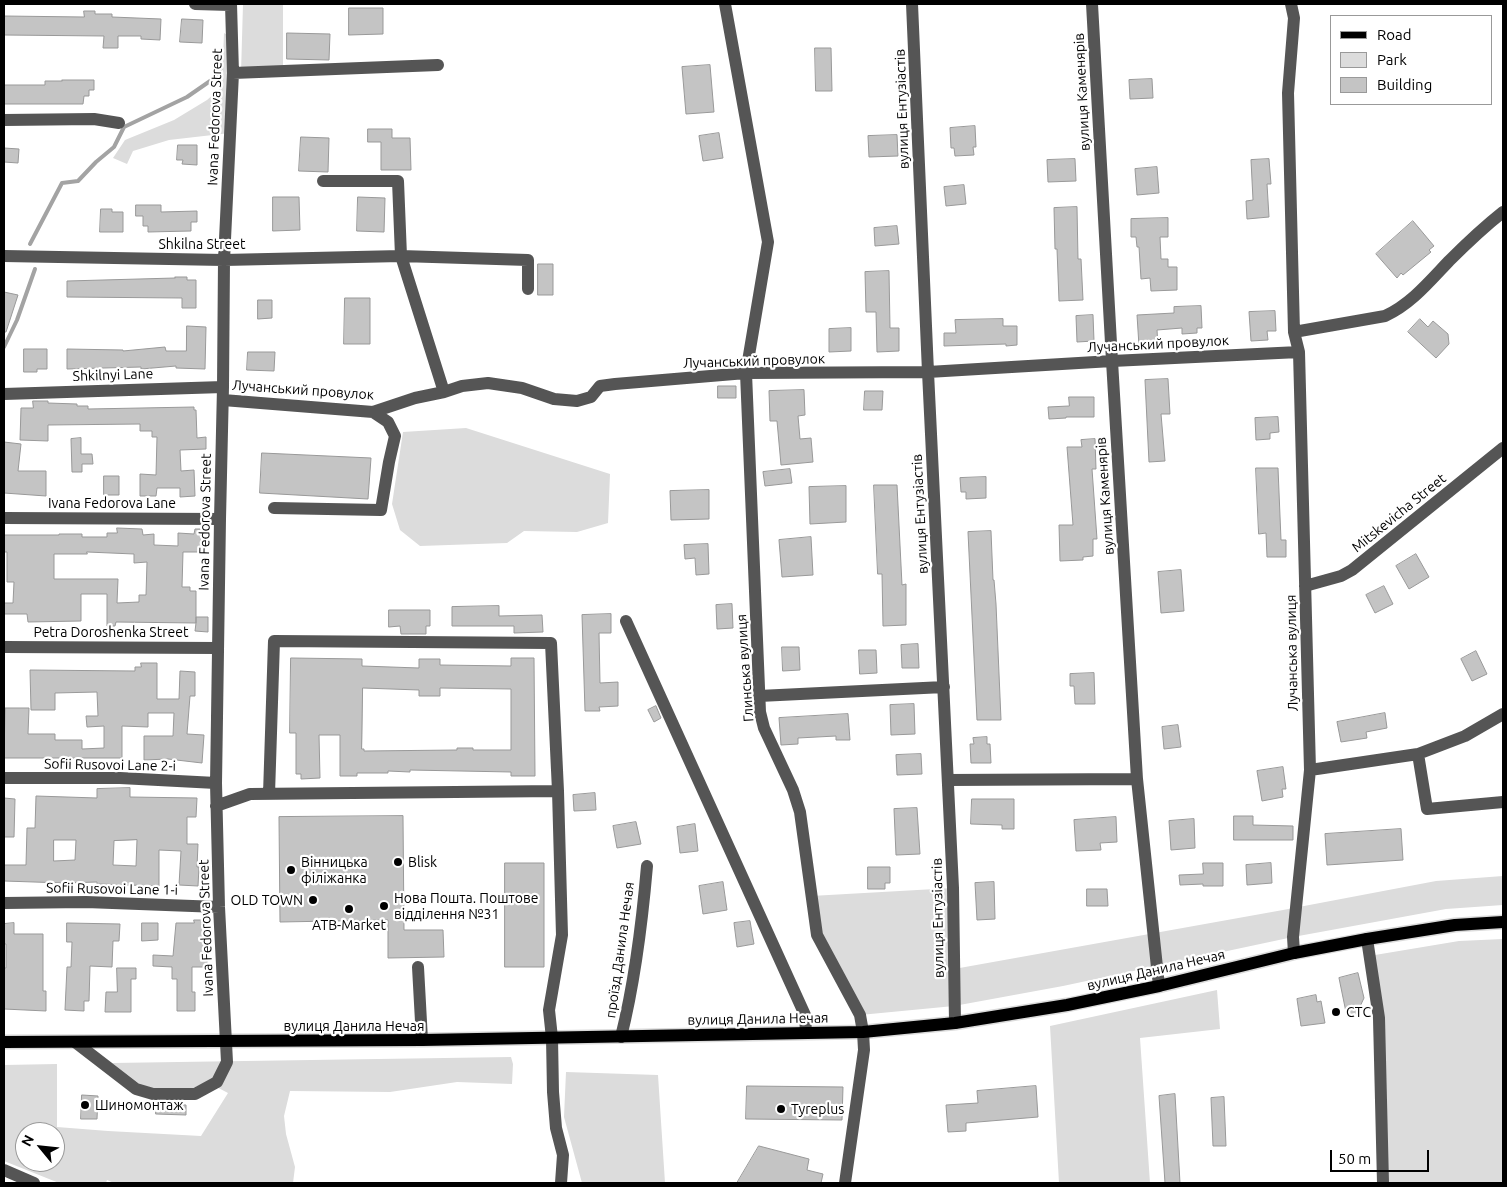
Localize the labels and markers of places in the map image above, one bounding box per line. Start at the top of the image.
place label: Вінницька філіжанка [301,854,368,886]
place label: Blisk [408,854,437,870]
marker: Blisk [392,856,404,868]
marker: Вінницька філіжанка [285,864,297,876]
place label: Нова Пошта. Поштове відділення №31 [394,890,538,922]
place label: OLD TOWN [231,892,303,908]
marker: OLD TOWN [307,894,319,906]
marker: Нова Пошта. Поштове відділення №31 [378,900,390,912]
marker: ATB-Market [343,903,355,915]
place label: ATB-Market [312,917,386,933]
place label: СТС [1346,1004,1371,1020]
marker: СТС [1330,1006,1342,1018]
place label: Шиномонтаж [95,1097,184,1113]
marker: Шиномонтаж [79,1099,91,1111]
place label: Tyreplus [791,1101,844,1117]
marker: Tyreplus [775,1103,787,1115]

